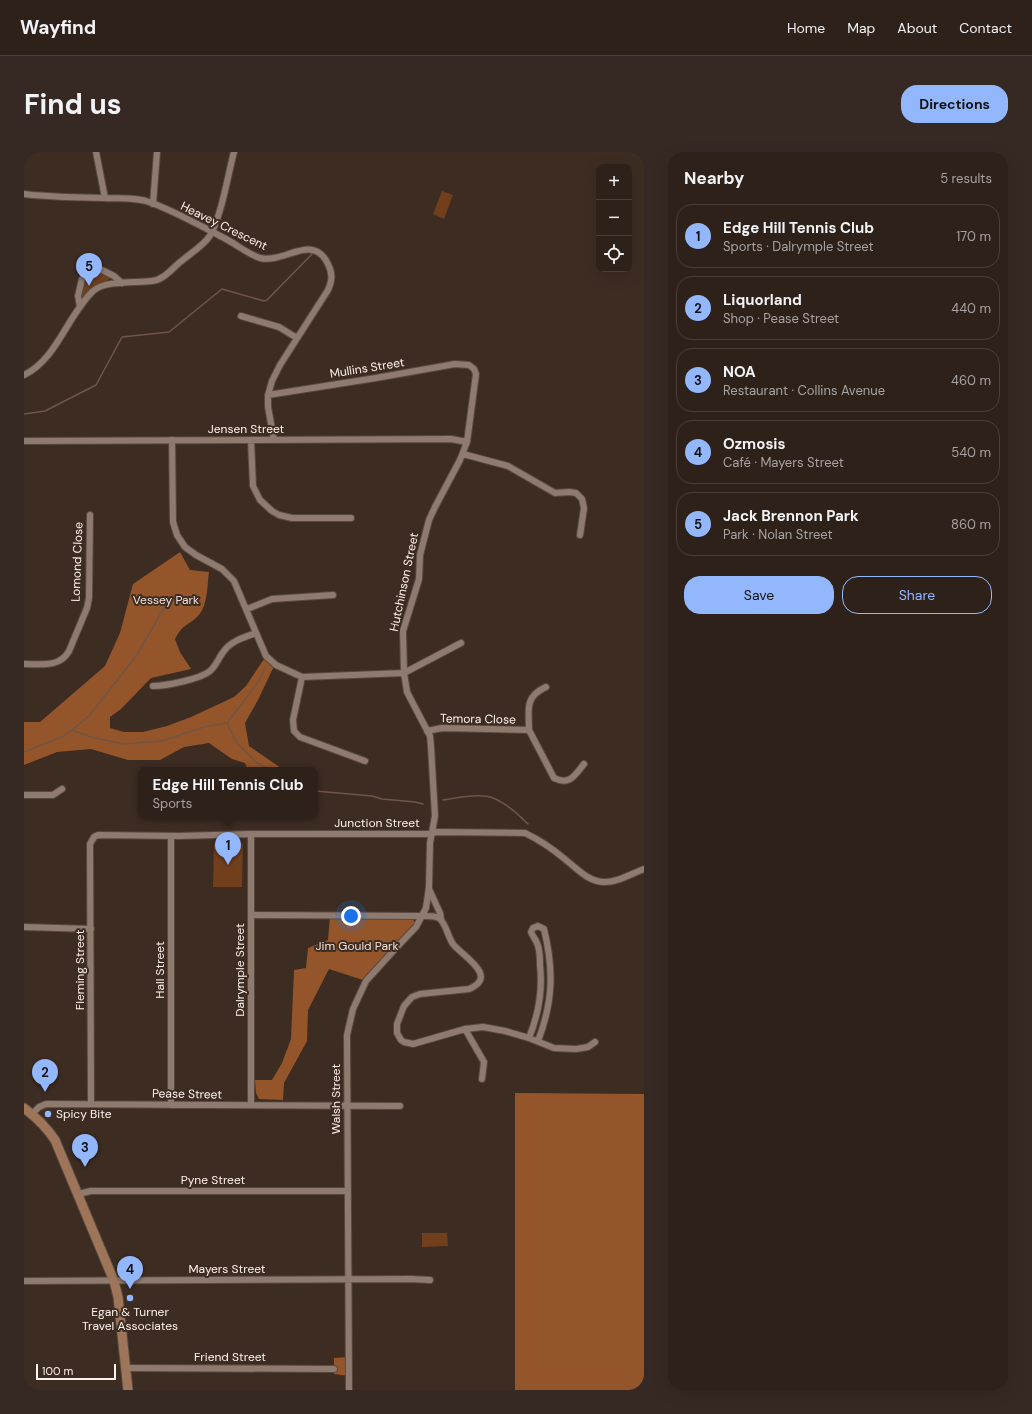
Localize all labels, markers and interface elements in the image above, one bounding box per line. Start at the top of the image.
text: Wayfind [20,15,96,40]
text: Home [787,19,825,37]
text: Map [847,19,875,37]
text: About [897,19,937,37]
text: Contact [959,19,1012,37]
button: Directions [901,85,1008,123]
text: Find us [24,86,122,123]
map controls [596,164,632,272]
button: + [596,164,632,200]
text: Nearby [684,167,744,189]
text: 5 results [940,170,992,187]
street label: Heavey Crescent [178,198,270,254]
button: − [596,200,632,236]
text: Edge Hill Tennis Club [723,218,874,238]
text: 1 [696,228,700,245]
text: 170 m [956,228,991,245]
button: locate [596,236,632,272]
text: Sports · Dalrymple Street [723,238,874,255]
pin: 5 [76,253,102,286]
text: Liquorland [723,290,802,310]
text: 2 [694,300,702,317]
text: 440 m [951,300,991,317]
text: Shop · Pease Street [723,310,839,327]
street label: Mullins Street [329,354,406,382]
text: NOA [723,362,756,382]
text: 3 [694,372,702,389]
text: 460 m [951,372,991,389]
text: Restaurant · Collins Avenue [723,382,885,399]
street label: Jensen Street [208,421,285,437]
text: Ozmosis [723,434,785,454]
text: 4 [694,444,702,461]
text: 540 m [951,444,991,461]
text: Café · Mayers Street [723,454,844,471]
text: Jack Brennon Park [723,506,859,526]
text: 5 [694,516,702,533]
text: 860 m [951,516,991,533]
street label: Lomond Close [68,522,86,602]
text: Park · Nolan Street [723,526,833,543]
street label: Hutchinson Street [386,531,422,633]
button: Save [684,576,834,614]
button: Share [842,576,992,614]
park label: Vessey Park [133,592,199,608]
street label: Temora Close [440,710,516,728]
popup [138,767,318,819]
text: Edge Hill Tennis Club [152,775,304,795]
text: Sports [152,795,192,812]
street label: Junction Street [334,815,420,831]
pin: 1 [215,832,241,865]
your location [341,906,361,926]
street label: Dalrymple Street [232,923,248,1017]
street label: Fleming Street [72,930,88,1010]
park label: Jim Gould Park [316,938,398,954]
street label: Hall Street [152,941,168,999]
pin: 2 [32,1059,58,1092]
street label: Walsh Street [328,1064,344,1134]
street label: Pease Street [152,1085,222,1103]
place label: Spicy Bite [56,1106,112,1122]
marker: Spicy Bite [43,1109,53,1119]
pin: 3 [72,1134,98,1167]
street label: Pyne Street [181,1172,246,1188]
pin: 4 [117,1256,143,1289]
street label: Mayers Street [188,1261,266,1277]
marker: Egan & Turner Travel Associates [125,1293,135,1303]
place label: Egan & Turner Travel Associates [82,1304,178,1334]
street label: Friend Street [194,1349,266,1365]
scale bar [36,1362,116,1381]
text: 100 m [42,1364,73,1378]

